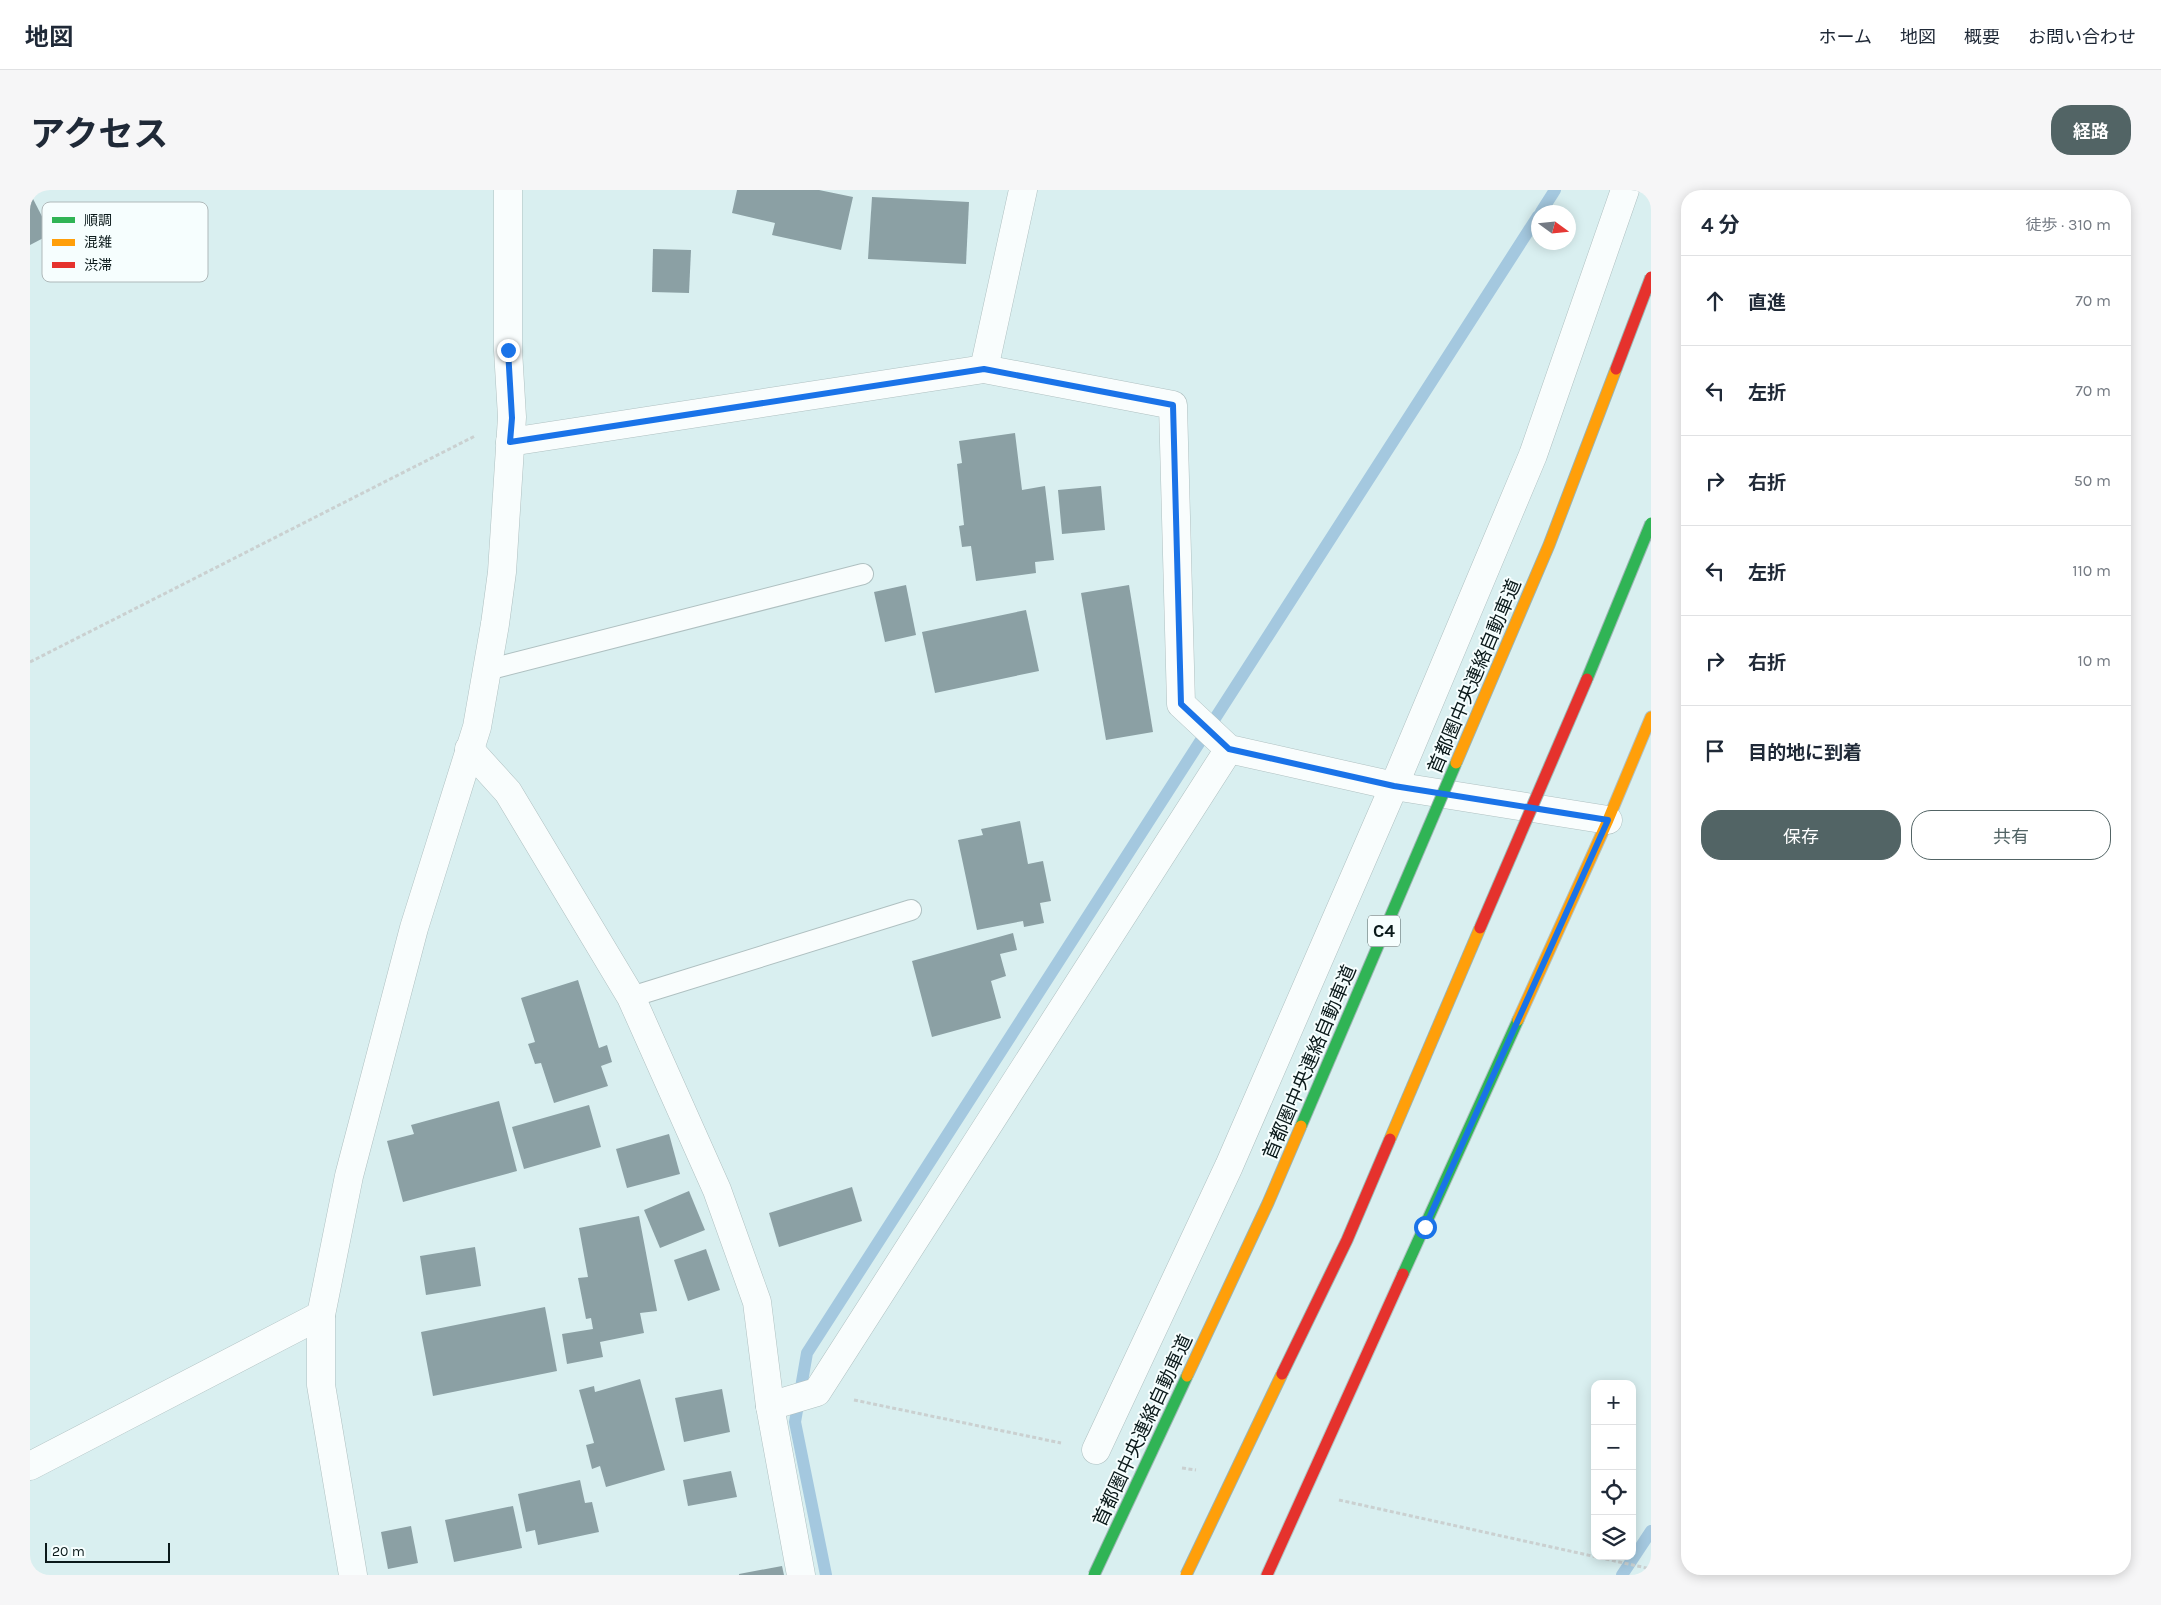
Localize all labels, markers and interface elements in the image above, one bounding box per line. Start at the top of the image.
text: 地図 [25,23,73,51]
text: ホーム [1819,26,1872,48]
text: 地図 [1900,26,1936,48]
text: 概要 [1964,26,2000,48]
text: お問い合わせ [2028,26,2136,48]
button: 経路 [2051,105,2131,155]
text: アクセス [30,114,168,155]
legend [42,202,208,282]
north arrow [1531,205,1576,250]
text: 順調 [84,212,112,229]
text: 4 分 [1701,213,1740,237]
text: 徒歩 · 310 m [2026,215,2111,234]
text: 混雑 [84,234,112,251]
text: 渋滞 [84,257,112,274]
icon: ahead [1701,287,1729,315]
text: 70 m [2075,291,2111,310]
text: 直進 [1748,292,1786,314]
route end [497,339,520,362]
icon: left [1701,377,1729,405]
text: 70 m [2075,381,2111,400]
text: 左折 [1748,382,1786,404]
icon: right [1701,467,1729,495]
text: 50 m [2074,471,2111,490]
text: 右折 [1748,472,1786,494]
icon: left [1701,557,1729,585]
text: 110 m [2072,561,2111,580]
text: 左折 [1748,562,1786,584]
street label: 首都圏中央連絡自動車道 [1424,576,1526,777]
icon: right [1701,647,1729,675]
text: 10 m [2077,651,2111,670]
text: 右折 [1748,652,1786,674]
icon: arrive [1701,737,1729,765]
text: 目的地に到着 [1748,742,1862,764]
button: 保存 [1701,810,1901,860]
button: 共有 [1911,810,2111,860]
road number: C4 [1368,916,1400,946]
street label: 首都圏中央連絡自動車道 [1259,962,1361,1163]
route start [1414,1216,1437,1239]
street label: 首都圏中央連絡自動車道 [1089,1331,1197,1530]
map controls [1591,1380,1636,1560]
button: + [1591,1380,1636,1425]
button: − [1591,1425,1636,1470]
button: locate [1591,1470,1636,1515]
button: layers [1591,1515,1636,1560]
scale bar [45,1540,170,1563]
text: 20 m [52,1543,85,1560]

